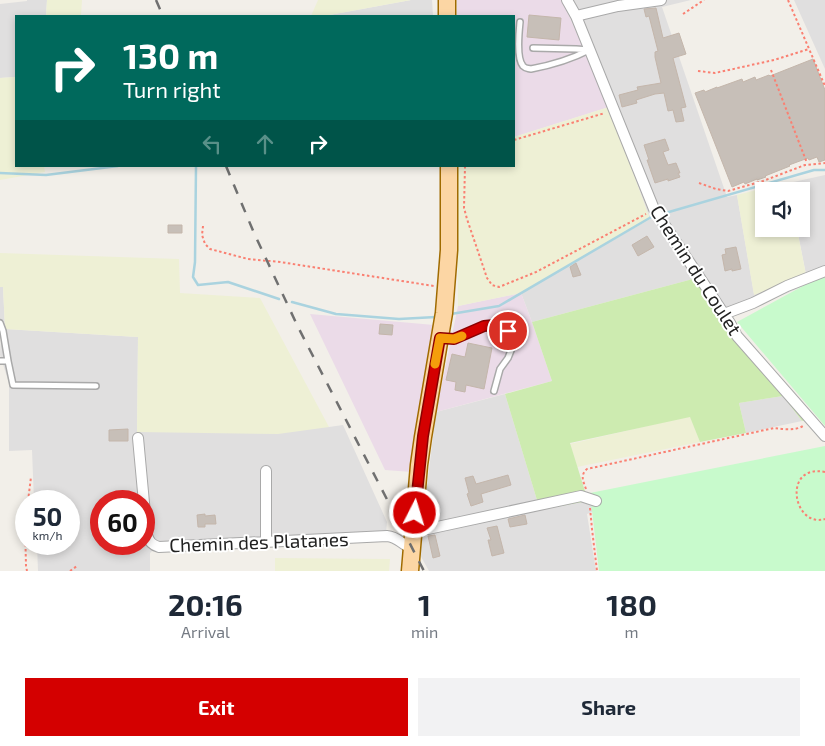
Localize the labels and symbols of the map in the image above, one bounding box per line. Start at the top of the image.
street label: Chemin du Coulet [646,200,747,339]
pin [487,310,529,352]
position arrow [388,486,440,538]
speed limit sign: 60 [90,490,155,555]
street label: Chemin des Platanes [169,527,349,556]

